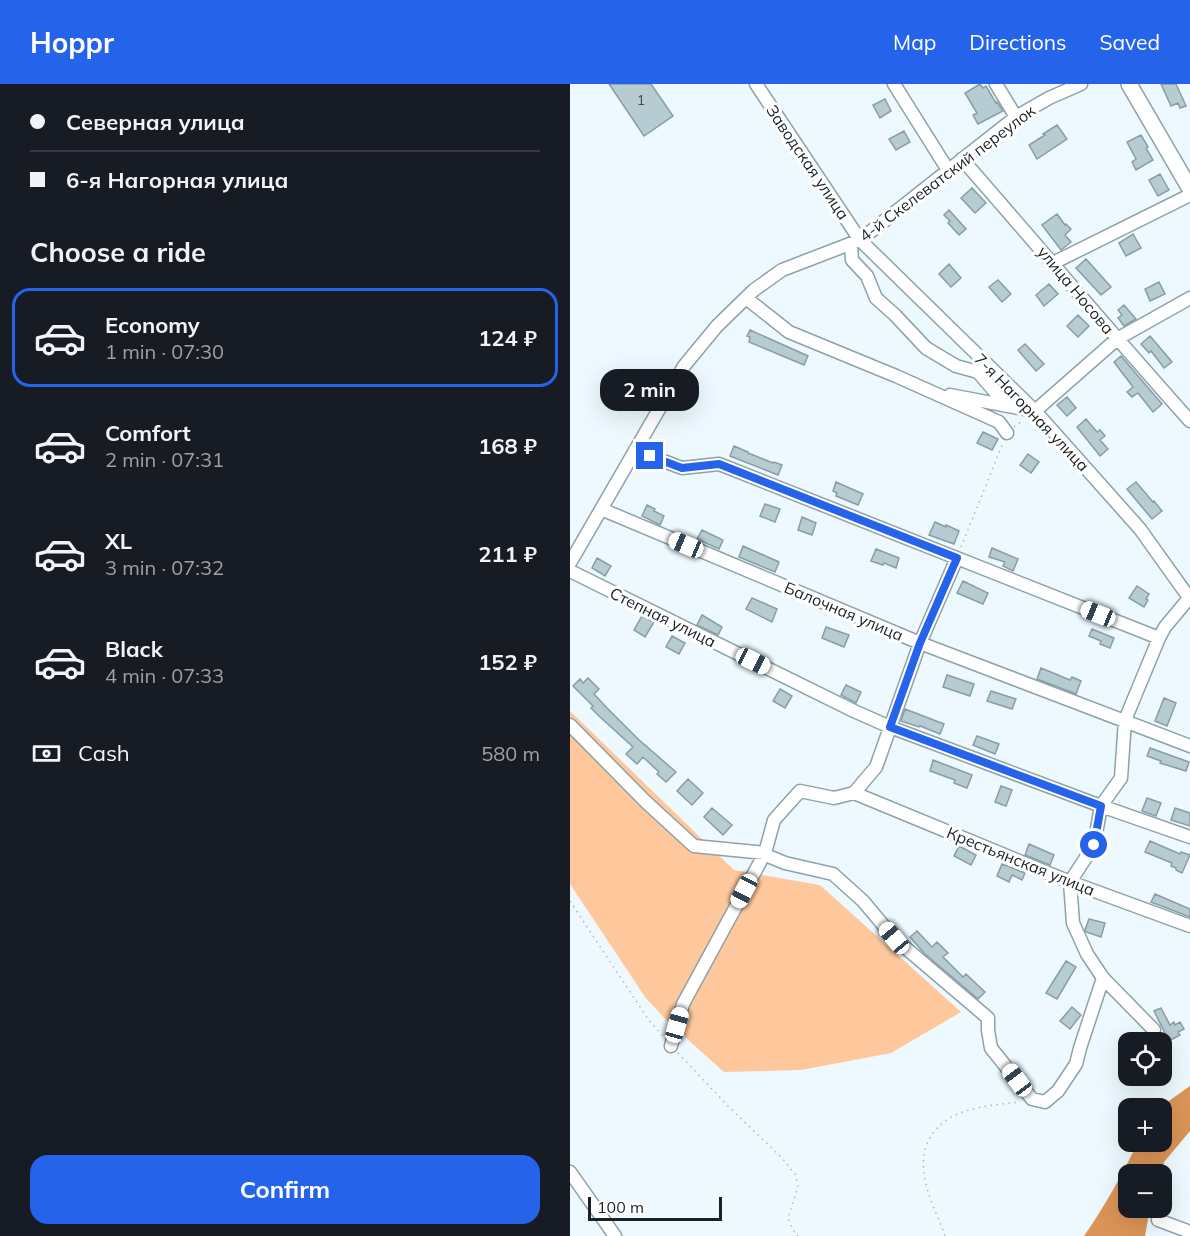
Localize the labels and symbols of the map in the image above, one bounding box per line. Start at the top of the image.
house number: 1 [637,91,645,109]
street label: 4-й Скелеватский переулок [855,100,1039,246]
street label: Заводская улица [762,101,854,223]
street label: улица Носова [1033,242,1119,338]
street label: 7-я Нагорная улица [970,349,1094,475]
callout: 2 min [601,369,700,411]
route end [636,442,663,469]
car [666,530,706,560]
street label: Балочная улица [782,577,906,645]
street label: Степная улица [607,583,719,651]
car [1078,599,1118,629]
car [733,645,773,677]
street label: Крестьянская улица [944,822,1098,900]
route start [1080,831,1107,858]
car [728,871,760,911]
car [876,918,912,958]
car [663,1005,691,1045]
car [999,1060,1035,1100]
scale bar [588,1194,722,1222]

